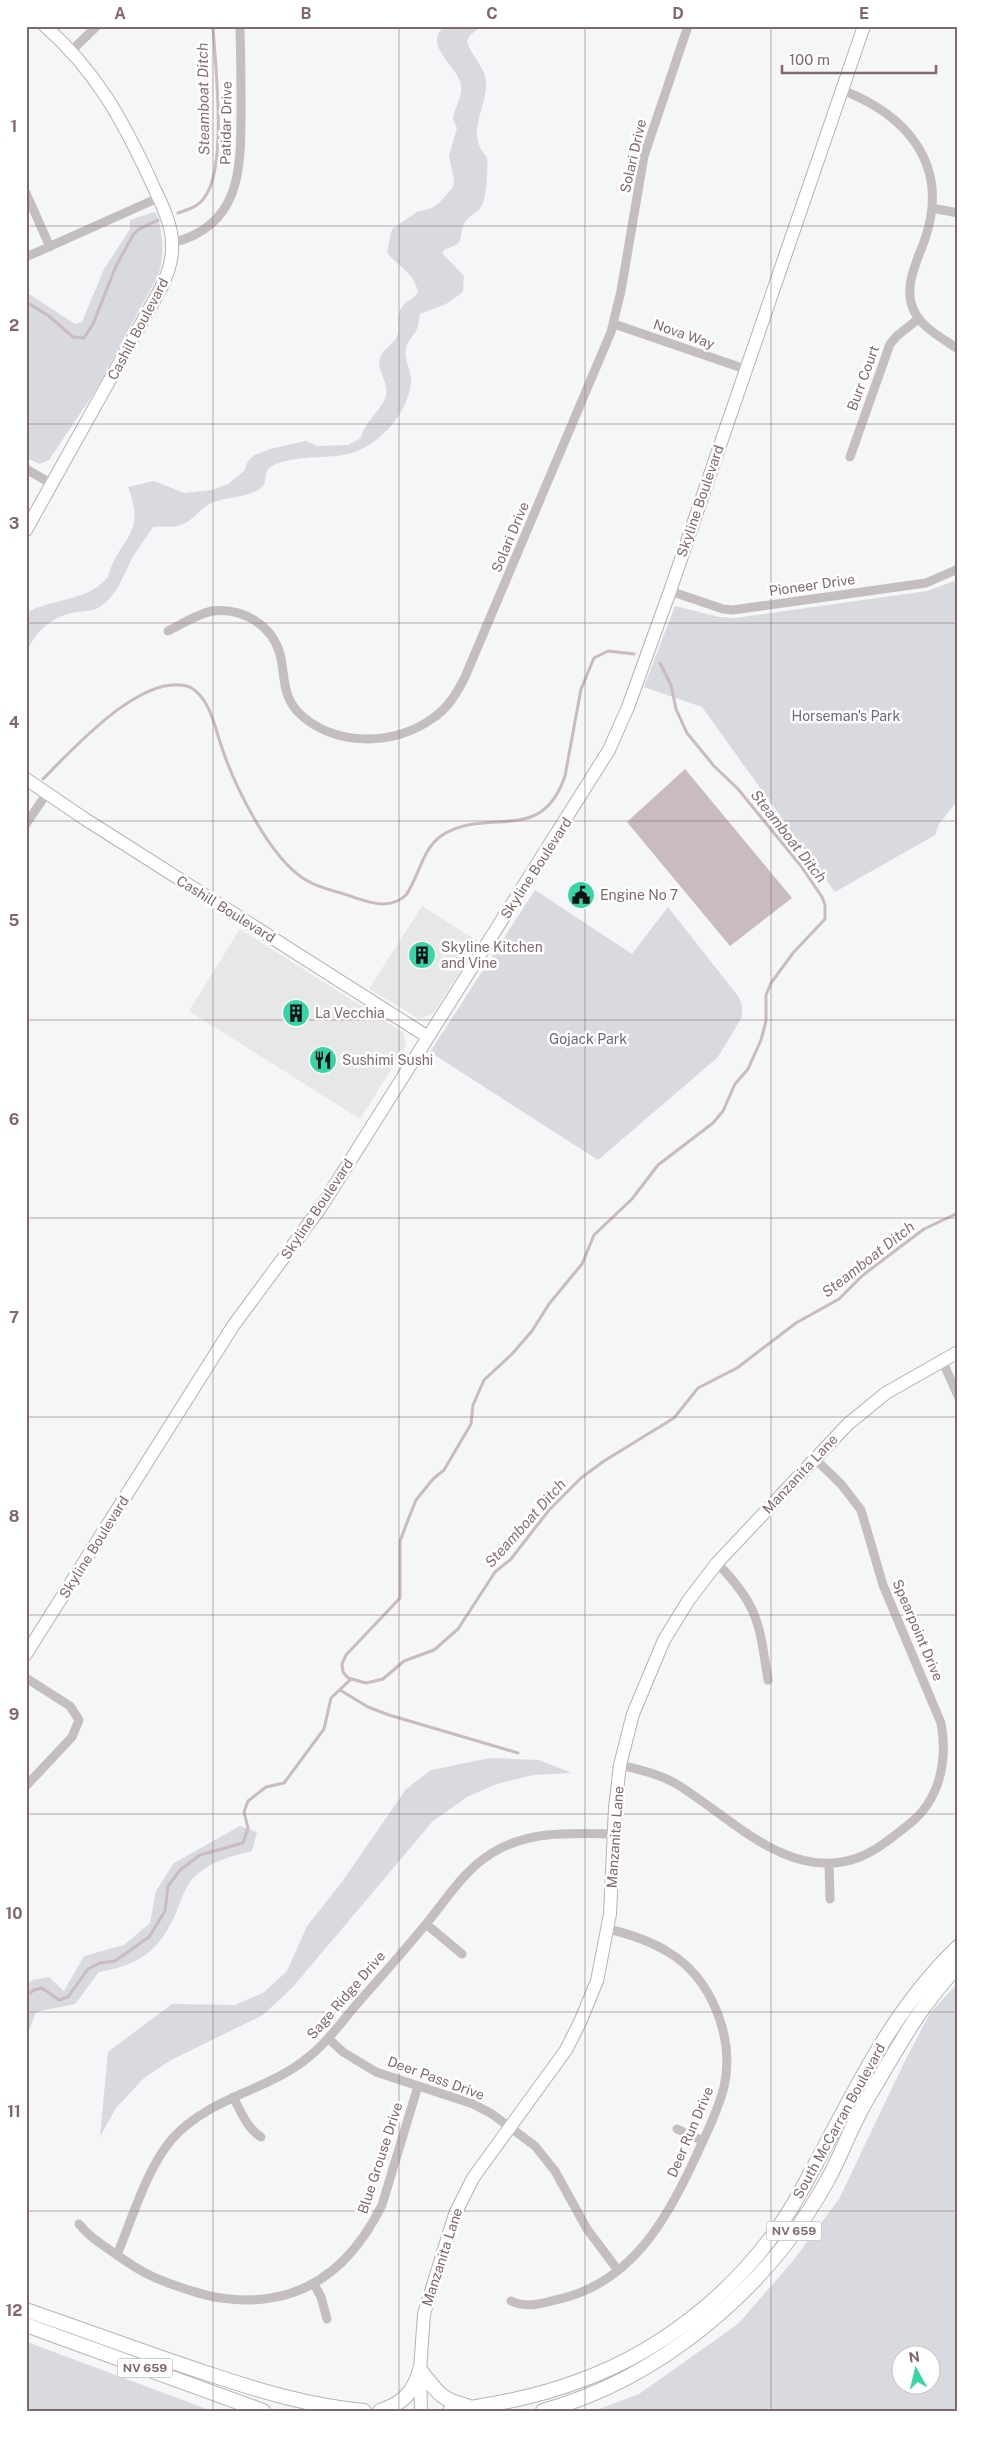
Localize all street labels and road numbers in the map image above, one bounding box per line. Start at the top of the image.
street label: Patidar Drive [217,81,235,165]
street label: Solari Drive [617,118,649,194]
street label: Cashill Boulevard [104,275,172,383]
street label: Nova Way [651,316,717,352]
street label: Burr Court [844,343,882,413]
street label: Skyline Boulevard [673,443,727,559]
street label: Solari Drive [488,499,532,575]
street label: Pioneer Drive [768,571,856,599]
street label: Skyline Boulevard [497,814,575,922]
street label: Cashill Boulevard [174,872,278,946]
street label: Skyline Boulevard [278,1156,356,1262]
street label: Manzanita Lane [759,1431,841,1517]
street label: Skyline Boulevard [56,1493,132,1601]
street label: Spearpoint Drive [889,1577,947,1683]
street label: Manzanita Lane [603,1785,627,1889]
street label: Sage Ridge Drive [303,1948,389,2042]
street label: South McCarran Boulevard [790,2041,888,2201]
street label: Deer Pass Drive [385,2053,487,2103]
street label: Deer Run Drive [664,2084,716,2180]
street label: Blue Grouse Drive [354,2100,406,2216]
street label: Manzanita Lane [419,2206,465,2308]
road number: NV 659 [766,2222,822,2240]
road number: NV 659 [118,2358,172,2378]

